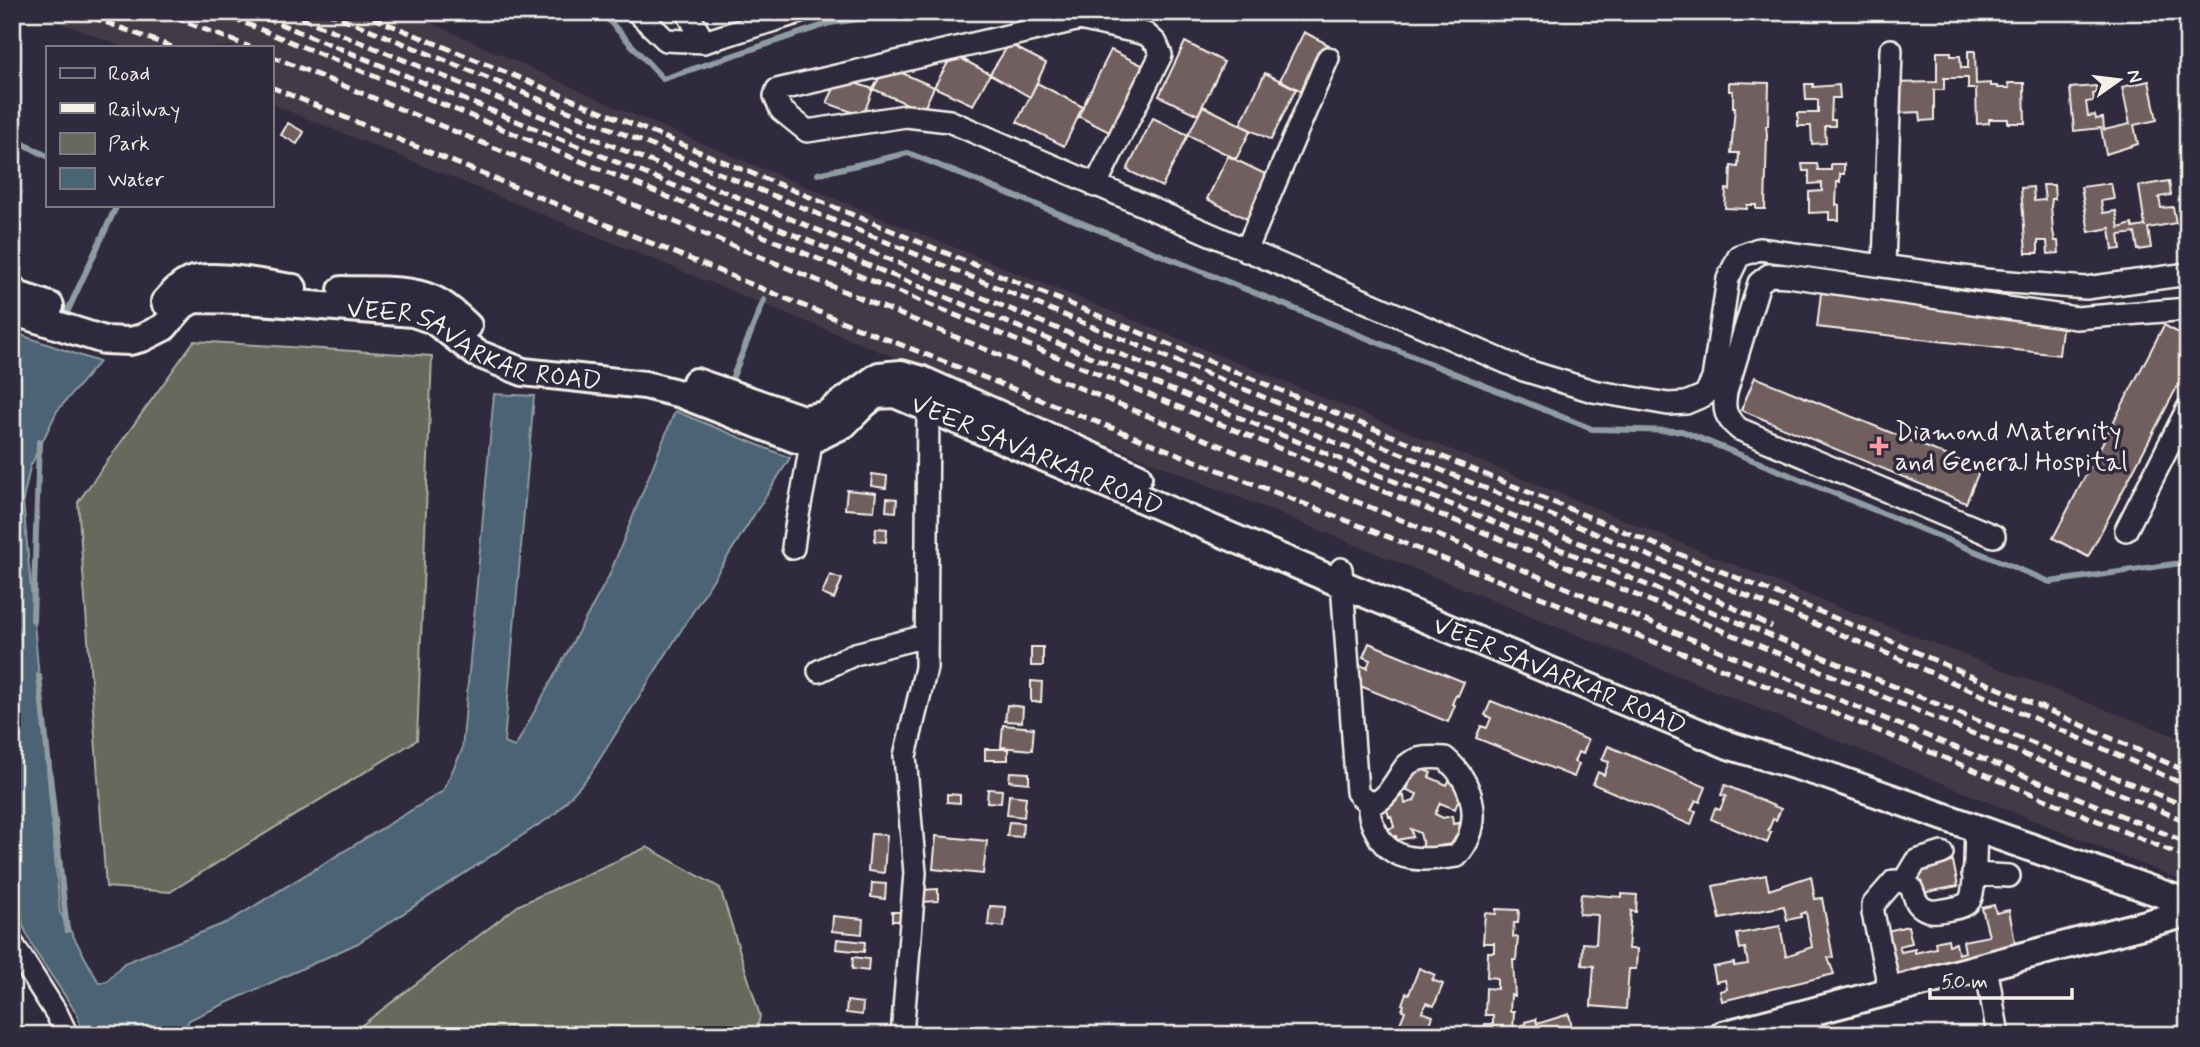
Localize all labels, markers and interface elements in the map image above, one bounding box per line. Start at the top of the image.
legend [46,46,273,206]
north arrow [2084,46,2154,116]
text: Road [108,60,150,88]
text: N [2120,67,2148,85]
text: Railway [108,96,180,124]
text: Park [108,130,150,158]
text: Water [108,166,164,194]
street label: VEER SAVARKAR ROAD [346,293,603,399]
street label: VEER SAVARKAR ROAD [905,388,1168,525]
place label: Diamond Maternity and General Hospital [1895,416,2128,480]
marker: Diamond Maternity and General Hospital [1869,436,1889,456]
street label: VEER SAVARKAR ROAD [1428,609,1691,744]
scale bar [1930,956,2072,1000]
text: 50 m [1941,968,1988,996]

